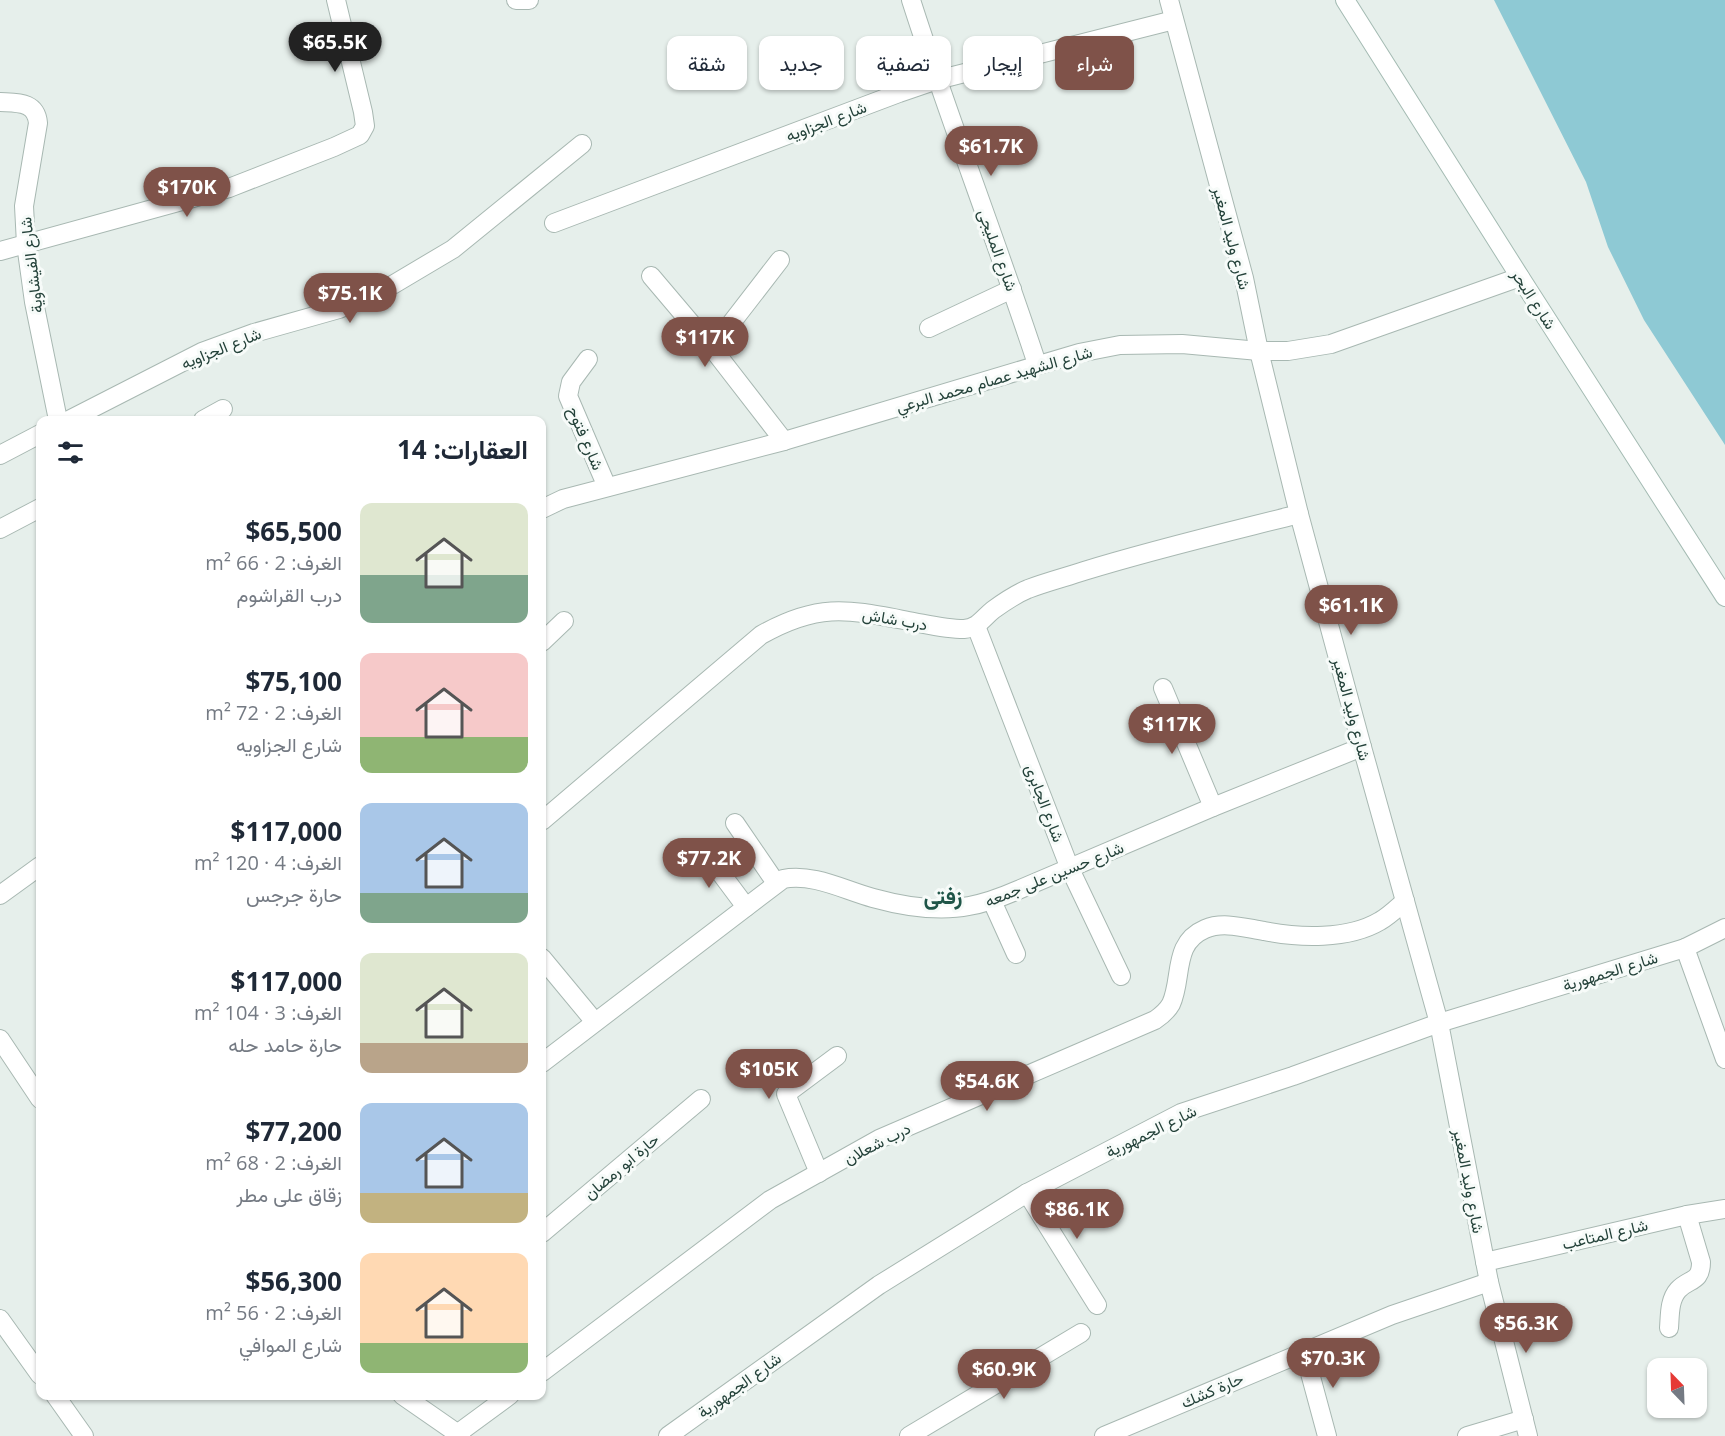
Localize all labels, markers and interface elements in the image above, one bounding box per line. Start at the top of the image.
pin: $65.5K [286,22,384,73]
text: $65.5K [303,28,367,55]
chip: شقة [667,36,747,90]
chip: جديد [759,36,844,90]
chip: تصفية [856,36,951,90]
chip: إيجار [963,36,1043,90]
chip: شراء [1055,36,1134,90]
street label: شارع الجزاويه [782,96,870,147]
pin: $61.7K [942,126,1040,177]
text: $61.7K [959,132,1023,159]
pin: $170K [145,167,229,218]
text: $170K [157,173,217,200]
street label: شارع وليد المغير [1206,183,1256,292]
street label: شارع المليجى [972,206,1023,295]
street label: شارع الفيشاوية [14,216,49,314]
street label: شارع البحر [1505,264,1562,334]
pin: $75.1K [301,273,399,324]
text: $75.1K [318,279,382,306]
pin: $117K [663,317,747,368]
street label: شارع الجزاويه [178,322,265,375]
text: $117K [675,323,735,350]
street label: شارع الشهيد عصام محمد البرعي [893,340,1096,420]
street label: شارع فتوح [562,403,609,474]
text: العقارات: 14 [397,431,528,467]
icon: filters [54,436,87,469]
text: $65,500 [245,513,342,549]
icon: home [408,527,480,599]
text: الغرف: 2 · 66 m² [205,549,342,576]
text: درب القراشوم [237,581,342,608]
pin: $61.1K [1302,585,1400,636]
text: $61.1K [1319,591,1383,618]
street label: درب شاش [861,602,929,636]
street label: شارع وليد المغير [1326,654,1376,763]
text: $75,100 [245,663,342,699]
icon: home [408,677,480,749]
text: الغرف: 2 · 72 m² [205,699,342,726]
pin: $117K [1130,704,1214,755]
text: $117K [1142,710,1202,737]
text: شارع الجزاويه [236,731,342,758]
street label: شارع الجابرى [1019,761,1070,846]
text: $117,000 [231,813,342,849]
icon: home [408,827,480,899]
street label: شارع حسين على جمعه [981,836,1127,913]
pin: $77.2K [660,838,758,889]
text: $77.2K [677,844,741,871]
text: الغرف: 4 · 120 m² [194,849,342,876]
district label: زفتى [923,880,963,910]
text: حارة جرجس [246,881,342,908]
street label: شارع الجمهورية [1560,946,1661,997]
text: $117,000 [231,963,342,999]
icon: home [408,977,480,1049]
text: الغرف: 3 · 104 m² [194,999,342,1026]
text: حارة حامد حله [228,1031,342,1058]
pin: $105K [727,1049,811,1100]
text: $105K [739,1055,799,1082]
pin: $54.6K [938,1061,1036,1112]
text: $54.6K [955,1067,1019,1094]
street label: شارع الجمهورية [1102,1100,1201,1163]
text: $77,200 [245,1113,342,1149]
street label: درب شعلان [840,1117,914,1169]
street label: شارع وليد المغير [1447,1126,1490,1235]
icon: home [408,1127,480,1199]
street label: حارة ابو رمضان [579,1128,664,1204]
text: الغرف: 2 · 68 m² [205,1149,342,1176]
text: زقاق على مطر [236,1181,342,1208]
pin: $86.1K [1028,1189,1126,1240]
text: $86.1K [1045,1195,1109,1222]
street label: شارع المتاعب [1560,1213,1650,1256]
text: $56,300 [245,1263,342,1299]
icon: home [408,1277,480,1349]
text: الغرف: 2 · 56 m² [205,1299,342,1326]
pin: $56.3K [1477,1303,1575,1354]
text: $56.3K [1494,1309,1558,1336]
text: شارع الموافي [239,1331,342,1358]
pin: $70.3K [1284,1338,1382,1389]
text: $70.3K [1301,1344,1365,1371]
street label: شارع الجمهورية [693,1347,786,1424]
pin: $60.9K [955,1349,1053,1400]
text: $60.9K [972,1355,1036,1382]
north arrow [1647,1358,1707,1418]
map controls [1647,1358,1707,1418]
street label: حارة كشك [1177,1367,1247,1413]

